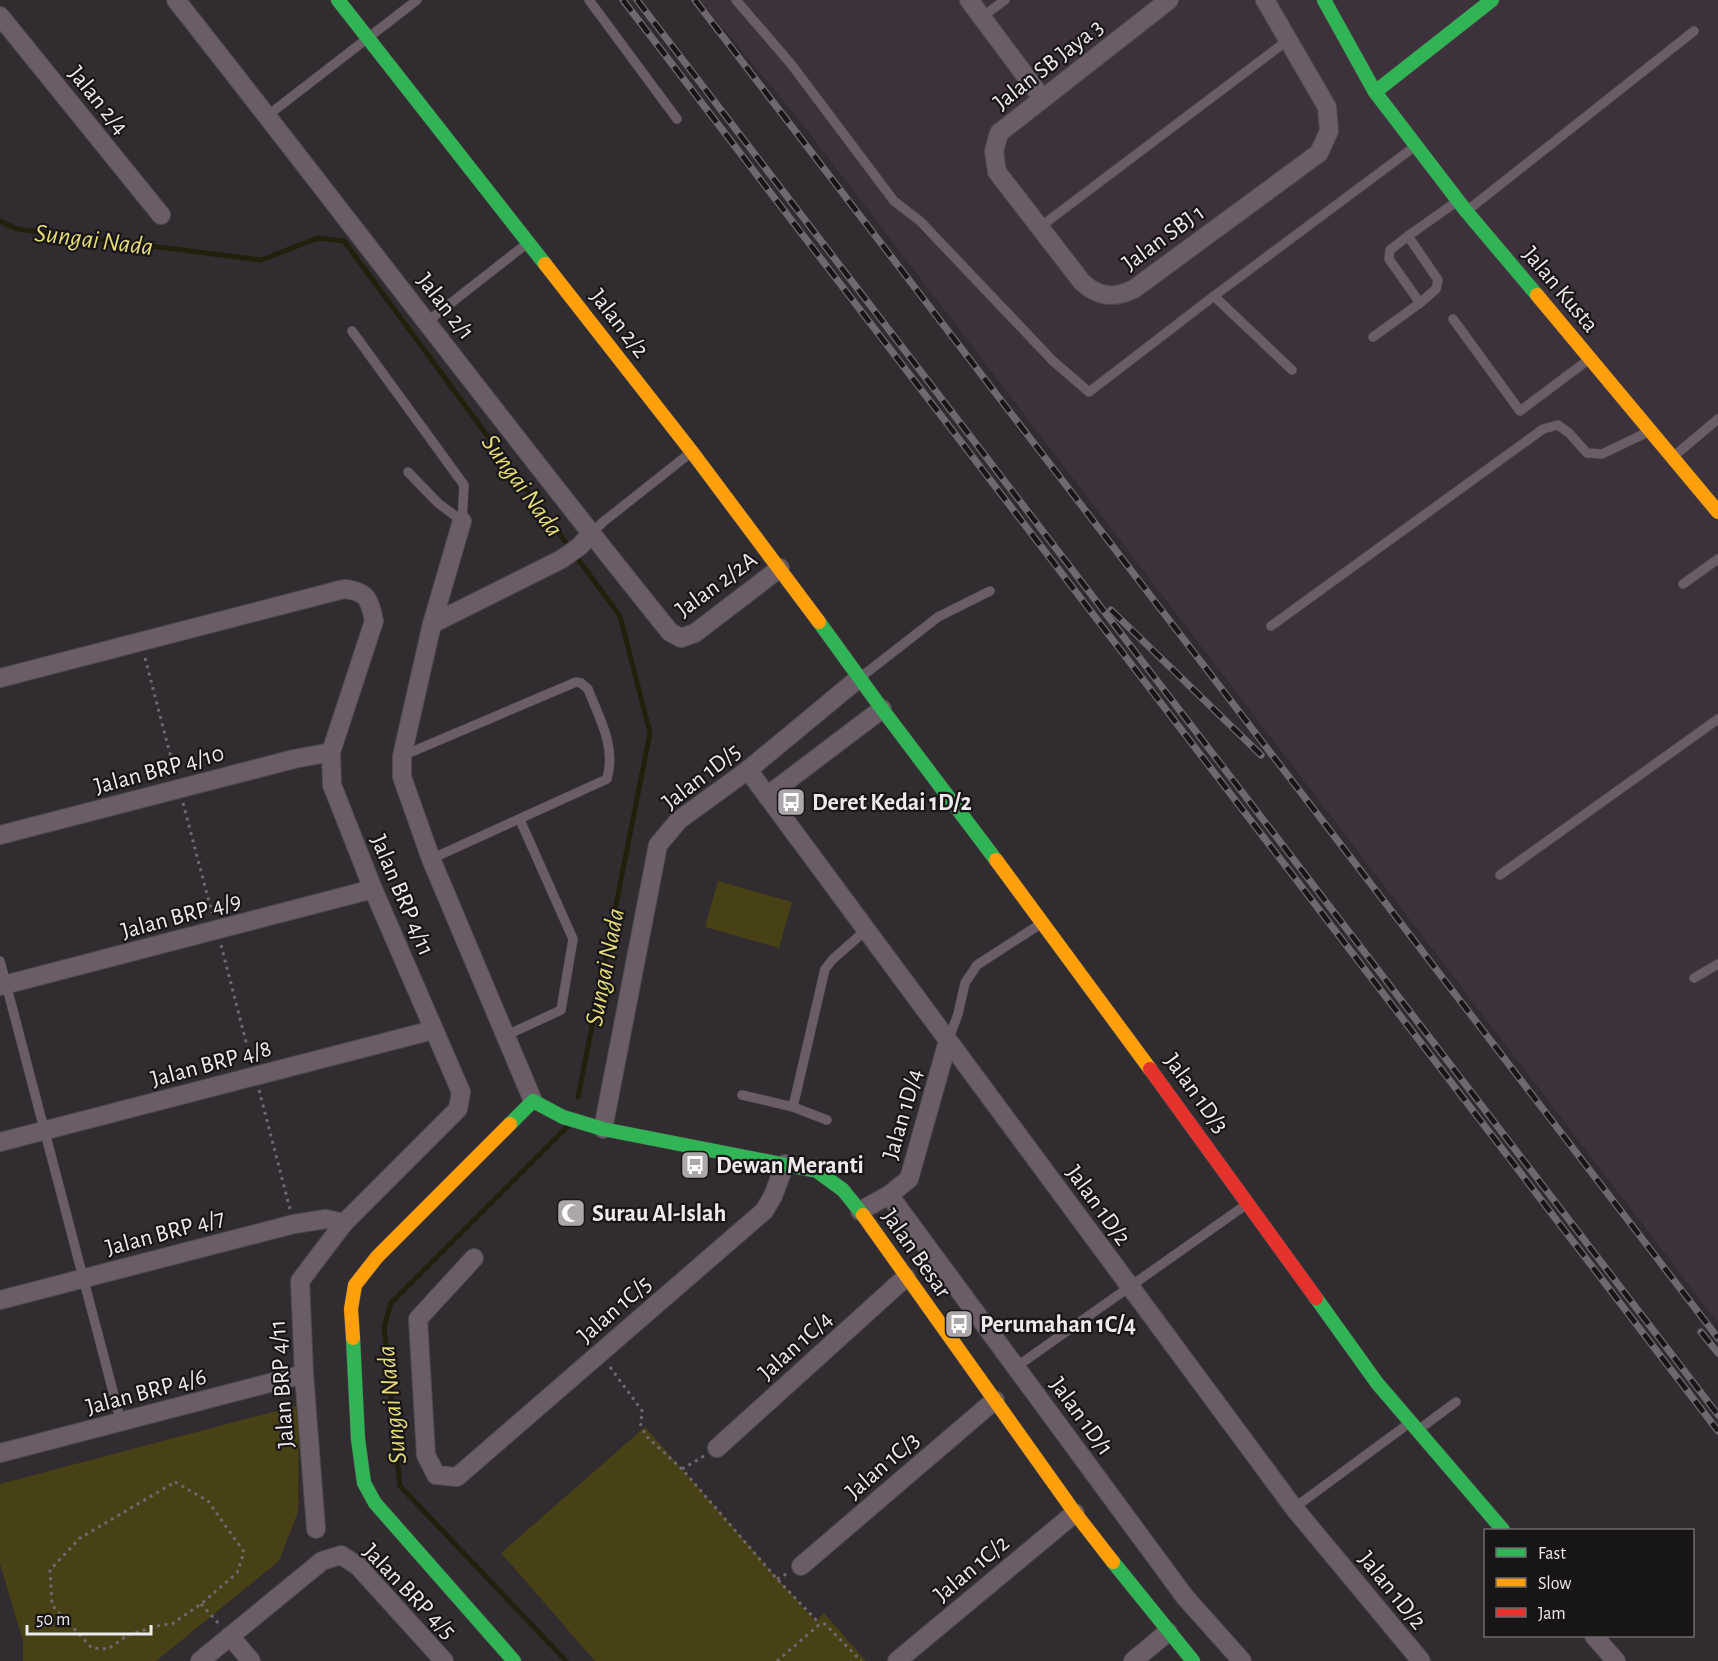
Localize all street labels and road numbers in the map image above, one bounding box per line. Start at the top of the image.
street label: Jalan SB Jaya 3 [989,15,1108,115]
street label: Jalan 2/4 [64,62,133,139]
street label: Jalan SBJ 1 [1118,200,1209,275]
street label: Jalan Kusta [1518,242,1603,337]
street label: Jalan 2/1 [412,269,478,344]
street label: Jalan 2/2 [585,285,653,363]
street label: Jalan 2/2A [672,547,762,622]
street label: Jalan 1D/5 [658,739,745,815]
street label: Jalan BRP 4/10 [92,741,227,799]
street label: Jalan BRP 4/11 [366,831,438,959]
street label: Jalan BRP 4/9 [118,888,244,944]
street label: Jalan BRP 4/8 [148,1036,274,1092]
street label: Jalan 1D/3 [1160,1049,1233,1138]
street label: Jalan 1D/4 [879,1066,927,1162]
street label: Jalan 1D/2 [1061,1161,1135,1250]
street label: Jalan Besar [877,1205,956,1303]
street label: Jalan BRP 4/7 [103,1206,227,1260]
street label: Jalan 1C/5 [573,1272,656,1348]
street label: Jalan 1C/4 [754,1307,837,1385]
street label: Jalan BRP 4/11 [266,1319,298,1449]
street label: Jalan BRP 4/6 [83,1364,209,1420]
street label: Jalan 1D/1 [1045,1373,1117,1460]
street label: Jalan 1C/3 [841,1428,924,1504]
street label: Jalan 1C/2 [930,1531,1014,1607]
street label: Jalan BRP 4/5 [358,1539,460,1644]
street label: Jalan 1D/2 [1354,1547,1431,1634]

